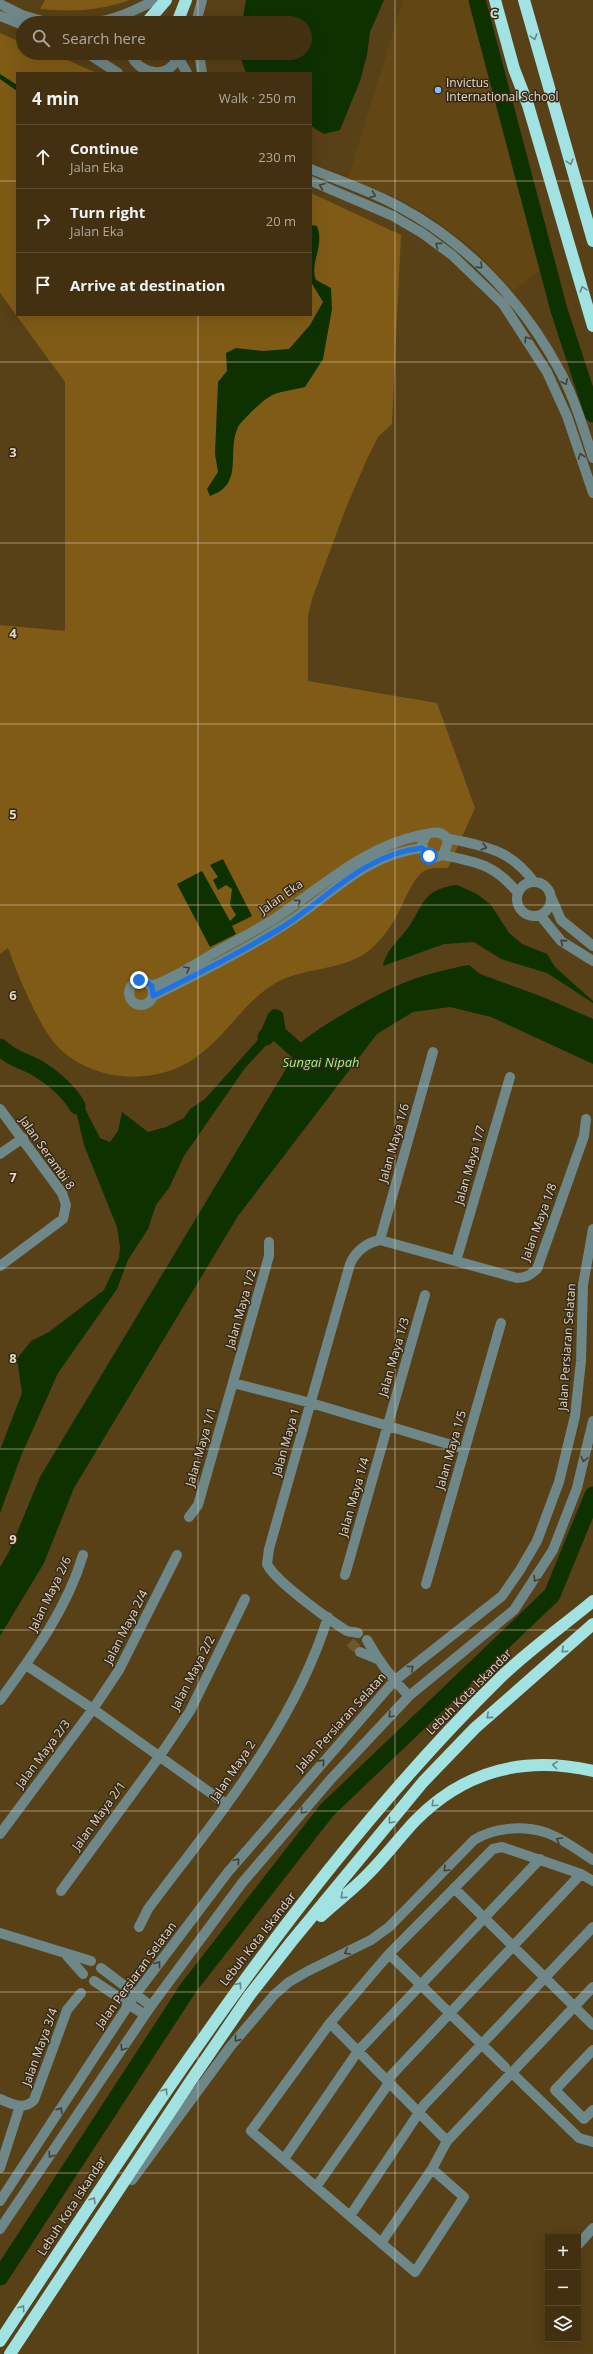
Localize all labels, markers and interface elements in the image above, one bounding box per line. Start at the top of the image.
text: C [490,4,498,22]
search box [16,16,312,60]
icon: search [30,27,52,49]
text: Search here [62,28,146,48]
one-way arrow [529,34,538,41]
place label: Invictus International School [446,74,559,105]
marker: Invictus International School [433,85,443,95]
text: 4 min [32,87,79,110]
text: Walk · 250 m [219,89,296,107]
text: Continue [70,138,138,158]
icon: ahead [32,146,54,168]
text: 230 m [258,148,296,166]
text: Jalan Eka [70,158,124,176]
one-way arrow [565,159,574,166]
one-way arrow [319,183,327,191]
one-way arrow [368,190,376,198]
text: Turn right [70,202,145,222]
icon: right [32,210,54,232]
text: 20 m [266,212,296,230]
text: Jalan Eka [70,222,124,240]
one-way arrow [435,242,442,250]
one-way arrow [475,262,483,269]
icon: arrive [32,274,54,296]
text: Arrive at destination [70,275,225,295]
one-way arrow [579,286,587,292]
one-way arrow [524,336,531,343]
one-way arrow [560,377,568,385]
text: 3 [9,443,17,461]
one-way arrow [577,453,585,460]
text: 4 [9,624,17,642]
text: 5 [9,805,17,823]
one-way arrow [481,842,488,851]
route start [420,847,438,865]
street label: Jalan Eka [255,875,306,918]
one-way arrow [293,899,300,906]
one-way arrow [561,939,568,946]
one-way arrow [183,967,190,974]
route end [130,971,148,989]
text: 6 [9,986,17,1004]
water label: Sungai Nipah [282,1053,360,1071]
street label: Jalan Maya 1/6 [374,1101,413,1185]
street label: Jalan Serambi 8 [15,1112,79,1193]
street label: Jalan Maya 1/7 [450,1123,489,1207]
text: 7 [9,1168,17,1186]
street label: Jalan Maya 1/8 [516,1181,560,1264]
street label: Jalan Maya 1/2 [221,1267,260,1351]
street label: Jalan Persiaran Selatan [553,1283,579,1412]
street label: Jalan Maya 1/3 [374,1315,413,1399]
text: 8 [9,1349,17,1367]
street label: Jalan Maya 1/1 [181,1405,220,1489]
street label: Jalan Maya 1 [267,1406,303,1479]
street label: Jalan Maya 1/5 [431,1408,470,1492]
street label: Jalan Maya 1/4 [334,1455,373,1539]
one-way arrow [580,1455,589,1462]
text: 9 [9,1530,17,1548]
street label: Jalan Maya 2/6 [24,1553,75,1635]
one-way arrow [533,1575,540,1582]
street label: Jalan Maya 2/4 [99,1587,152,1668]
street label: Jalan Maya 2/2 [166,1633,219,1714]
street label: Lebuh Kota Iskandar [422,1645,515,1738]
one-way arrow [561,1645,568,1652]
one-way arrow [407,1665,414,1672]
street label: Jalan Persiaran Selatan [291,1669,390,1776]
one-way arrow [388,1710,396,1718]
one-way arrow [486,1711,493,1718]
street label: Jalan Maya 2/3 [11,1716,74,1792]
street label: Jalan Maya 2 [205,1737,259,1805]
one-way arrow [318,1760,325,1767]
one-way arrow [552,1760,558,1769]
street label: Jalan Maya 2/1 [67,1778,129,1854]
one-way arrow [431,1799,439,1806]
one-way arrow [301,1807,308,1814]
one-way arrow [389,1817,396,1824]
one-way arrow [556,1838,563,1845]
one-way arrow [233,1858,240,1866]
one-way arrow [443,1864,451,1872]
street label: Lebuh Kota Iskandar [215,1888,300,1989]
one-way arrow [341,1892,348,1899]
street label: Jalan Persiaran Selatan [91,1918,180,2032]
one-way arrow [344,1947,352,1954]
one-way arrow [154,1962,161,1969]
one-way arrow [235,1982,242,1989]
street label: Jalan Maya 3/4 [17,2006,61,2089]
one-way arrow [234,2035,241,2042]
one-way arrow [121,2043,128,2050]
one-way arrow [160,2088,168,2095]
one-way arrow [55,2107,62,2114]
one-way arrow [49,2151,56,2158]
street label: Lebuh Kota Iskandar [33,2153,110,2259]
one-way arrow [88,2197,96,2204]
map controls [545,2234,581,2342]
button: + [545,2234,581,2270]
button: − [545,2270,581,2306]
one-way arrow [17,2305,24,2312]
button: layers [545,2306,581,2342]

